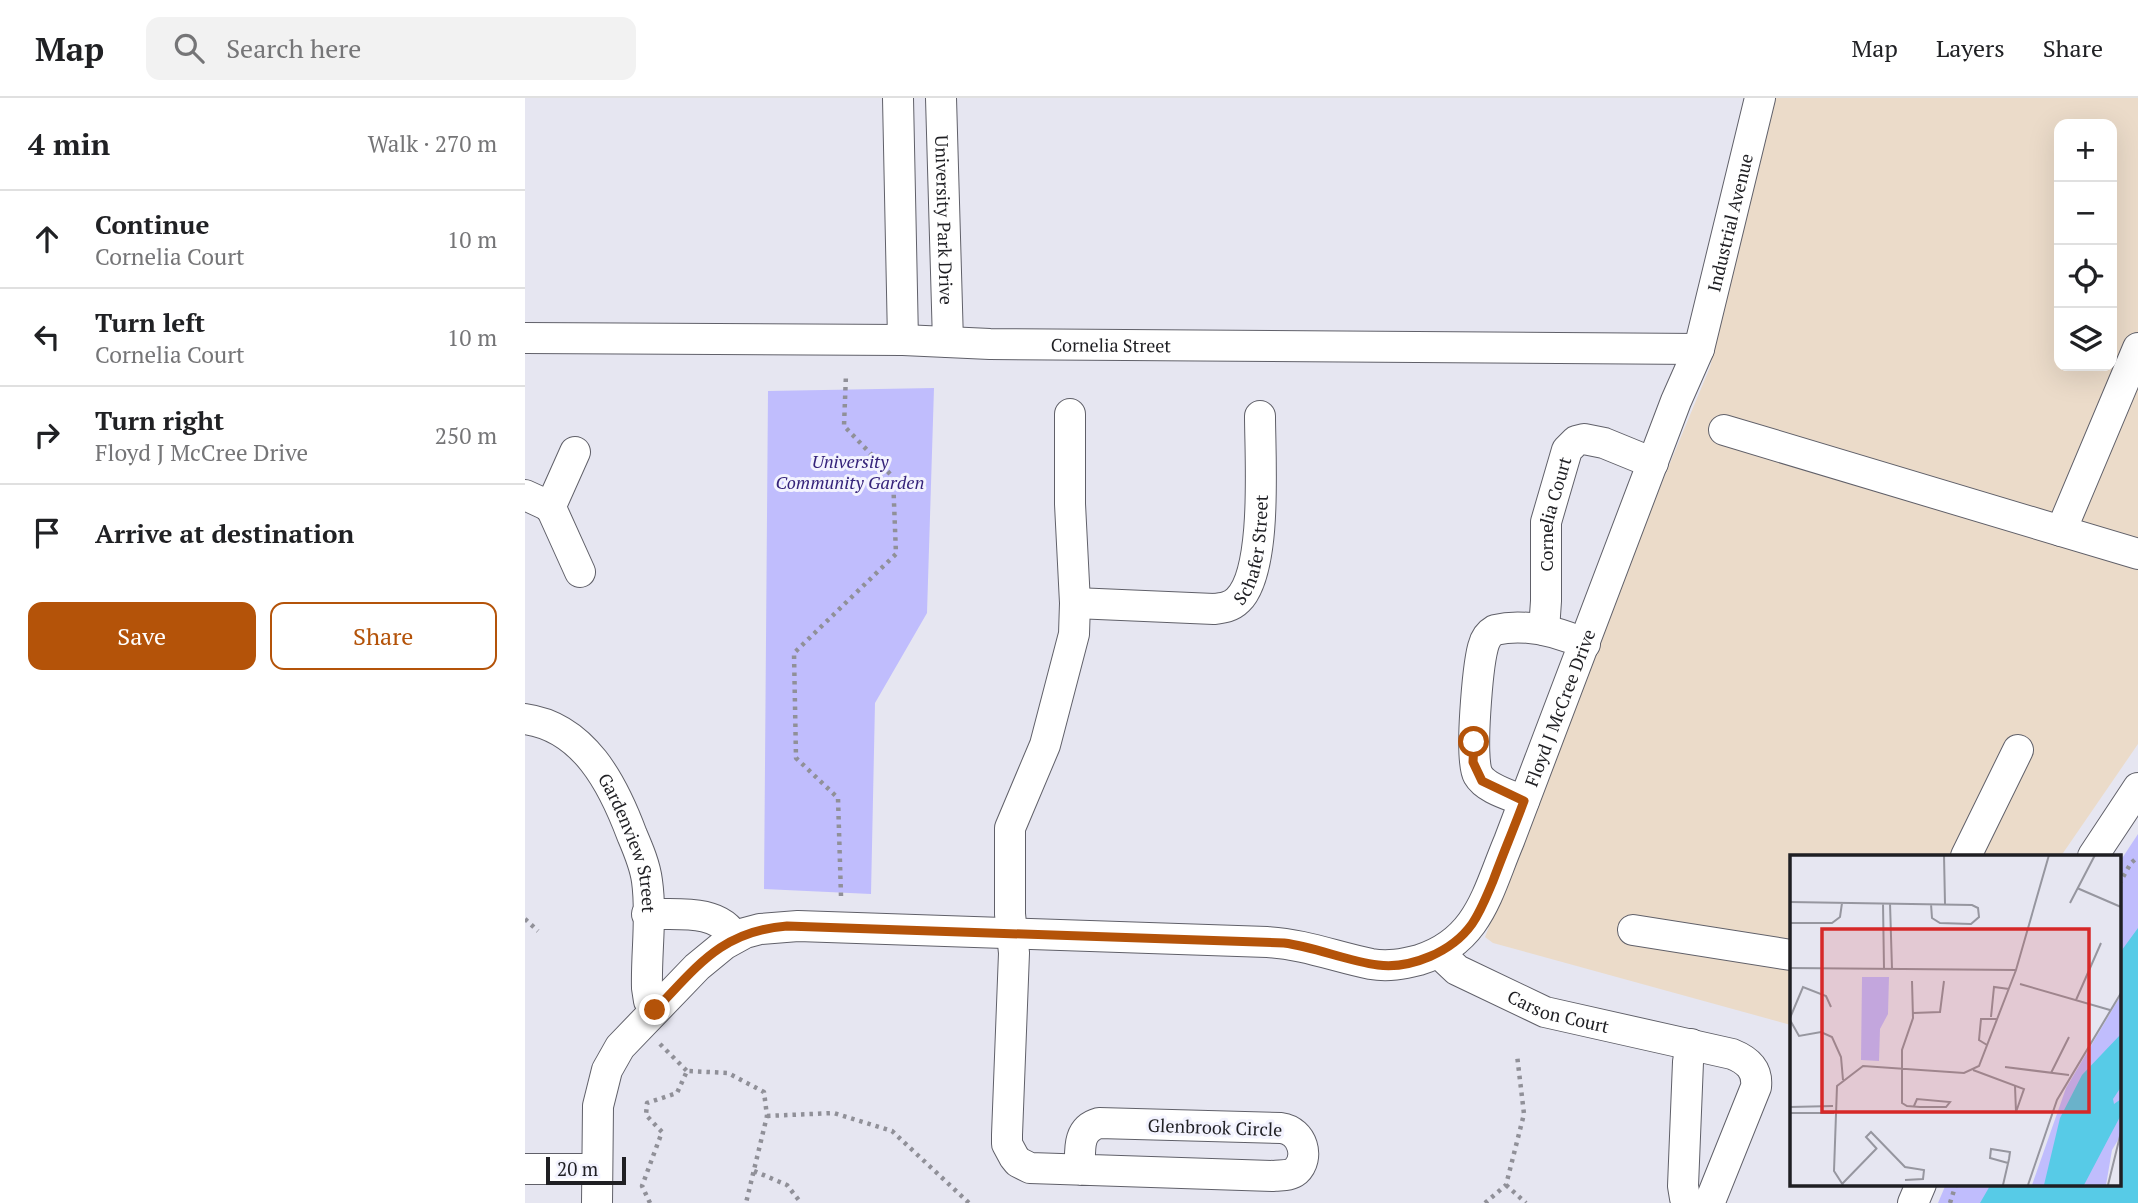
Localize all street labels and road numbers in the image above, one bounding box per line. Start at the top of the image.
street label: University Park Drive [930,135,959,305]
street label: Industrial Avenue [1701,151,1758,294]
street label: Cornelia Street [1051,332,1171,357]
street label: Cornelia Court [1534,453,1577,572]
street label: Schafer Street [1228,494,1273,610]
street label: Floyd J McCree Drive [1519,625,1600,790]
street label: Gardenview Street [593,768,661,913]
street label: Carson Court [1504,984,1612,1038]
street label: Glenbrook Circle [1147,1113,1283,1141]

